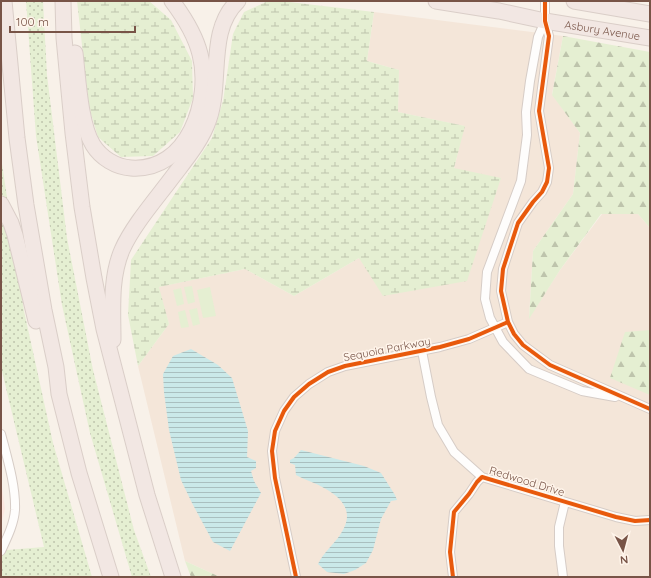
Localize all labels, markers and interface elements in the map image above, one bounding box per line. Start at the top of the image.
scale bar [10,8,135,34]
text: 100 m [16,14,49,29]
street label: Asbury Avenue [564,17,641,43]
street label: Sequoia Parkway [342,334,432,364]
street label: Redwood Drive [488,463,566,499]
north arrow [603,530,643,570]
text: N [619,553,629,567]

